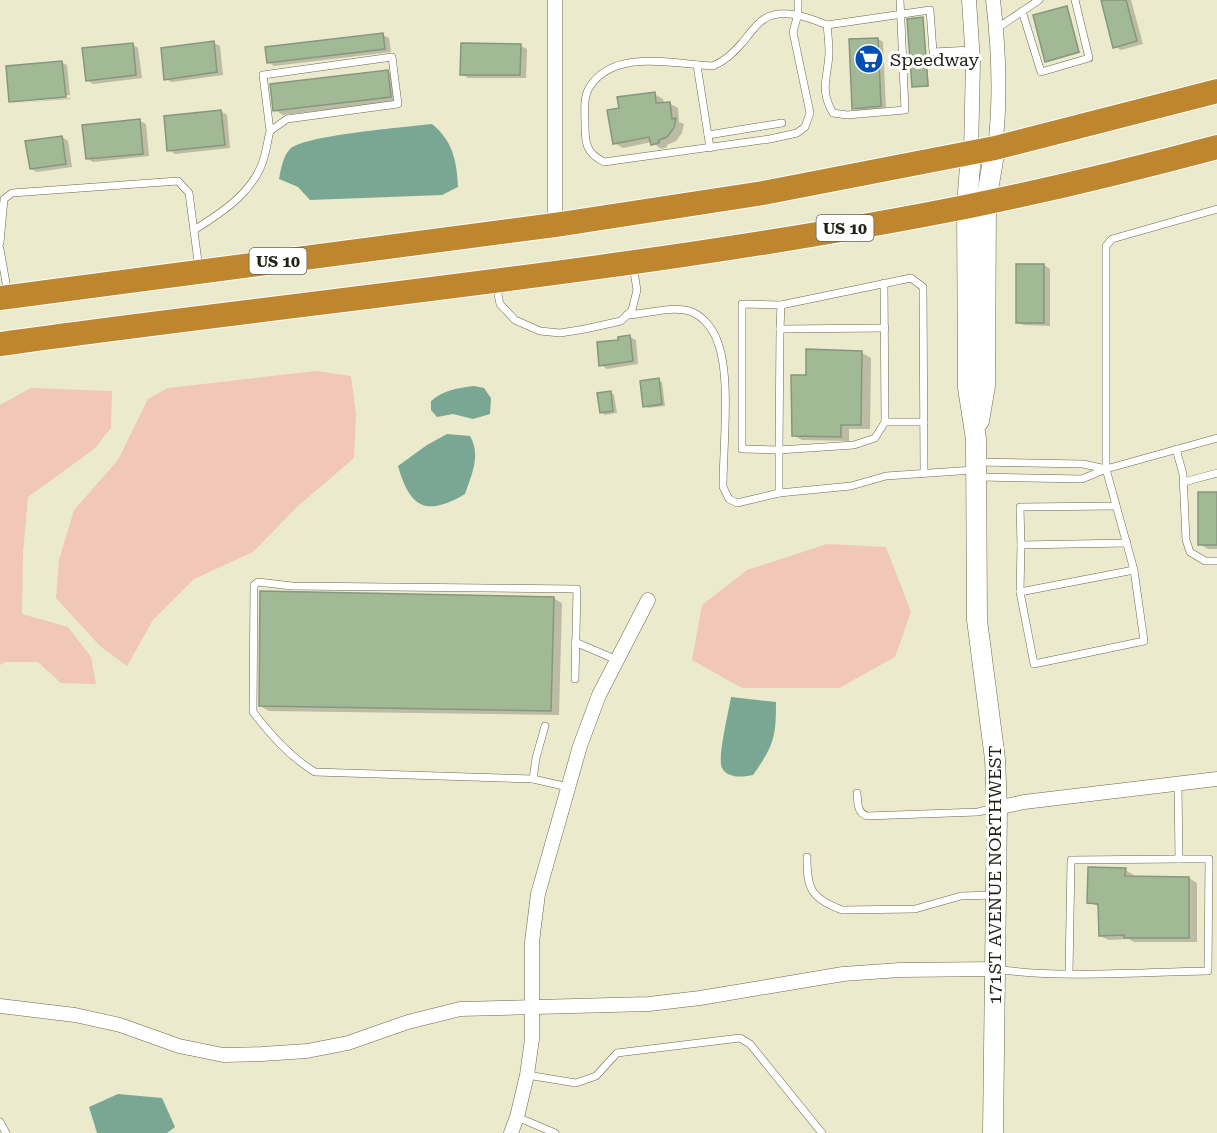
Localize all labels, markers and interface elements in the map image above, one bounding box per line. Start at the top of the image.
supermarket icon: Speedway [853,43,885,75]
place label: Speedway [890,49,979,70]
road number: US 10 [816,215,874,241]
road number: US 10 [250,248,306,274]
street label: 171ST AVENUE NORTHWEST [984,745,1005,1005]

